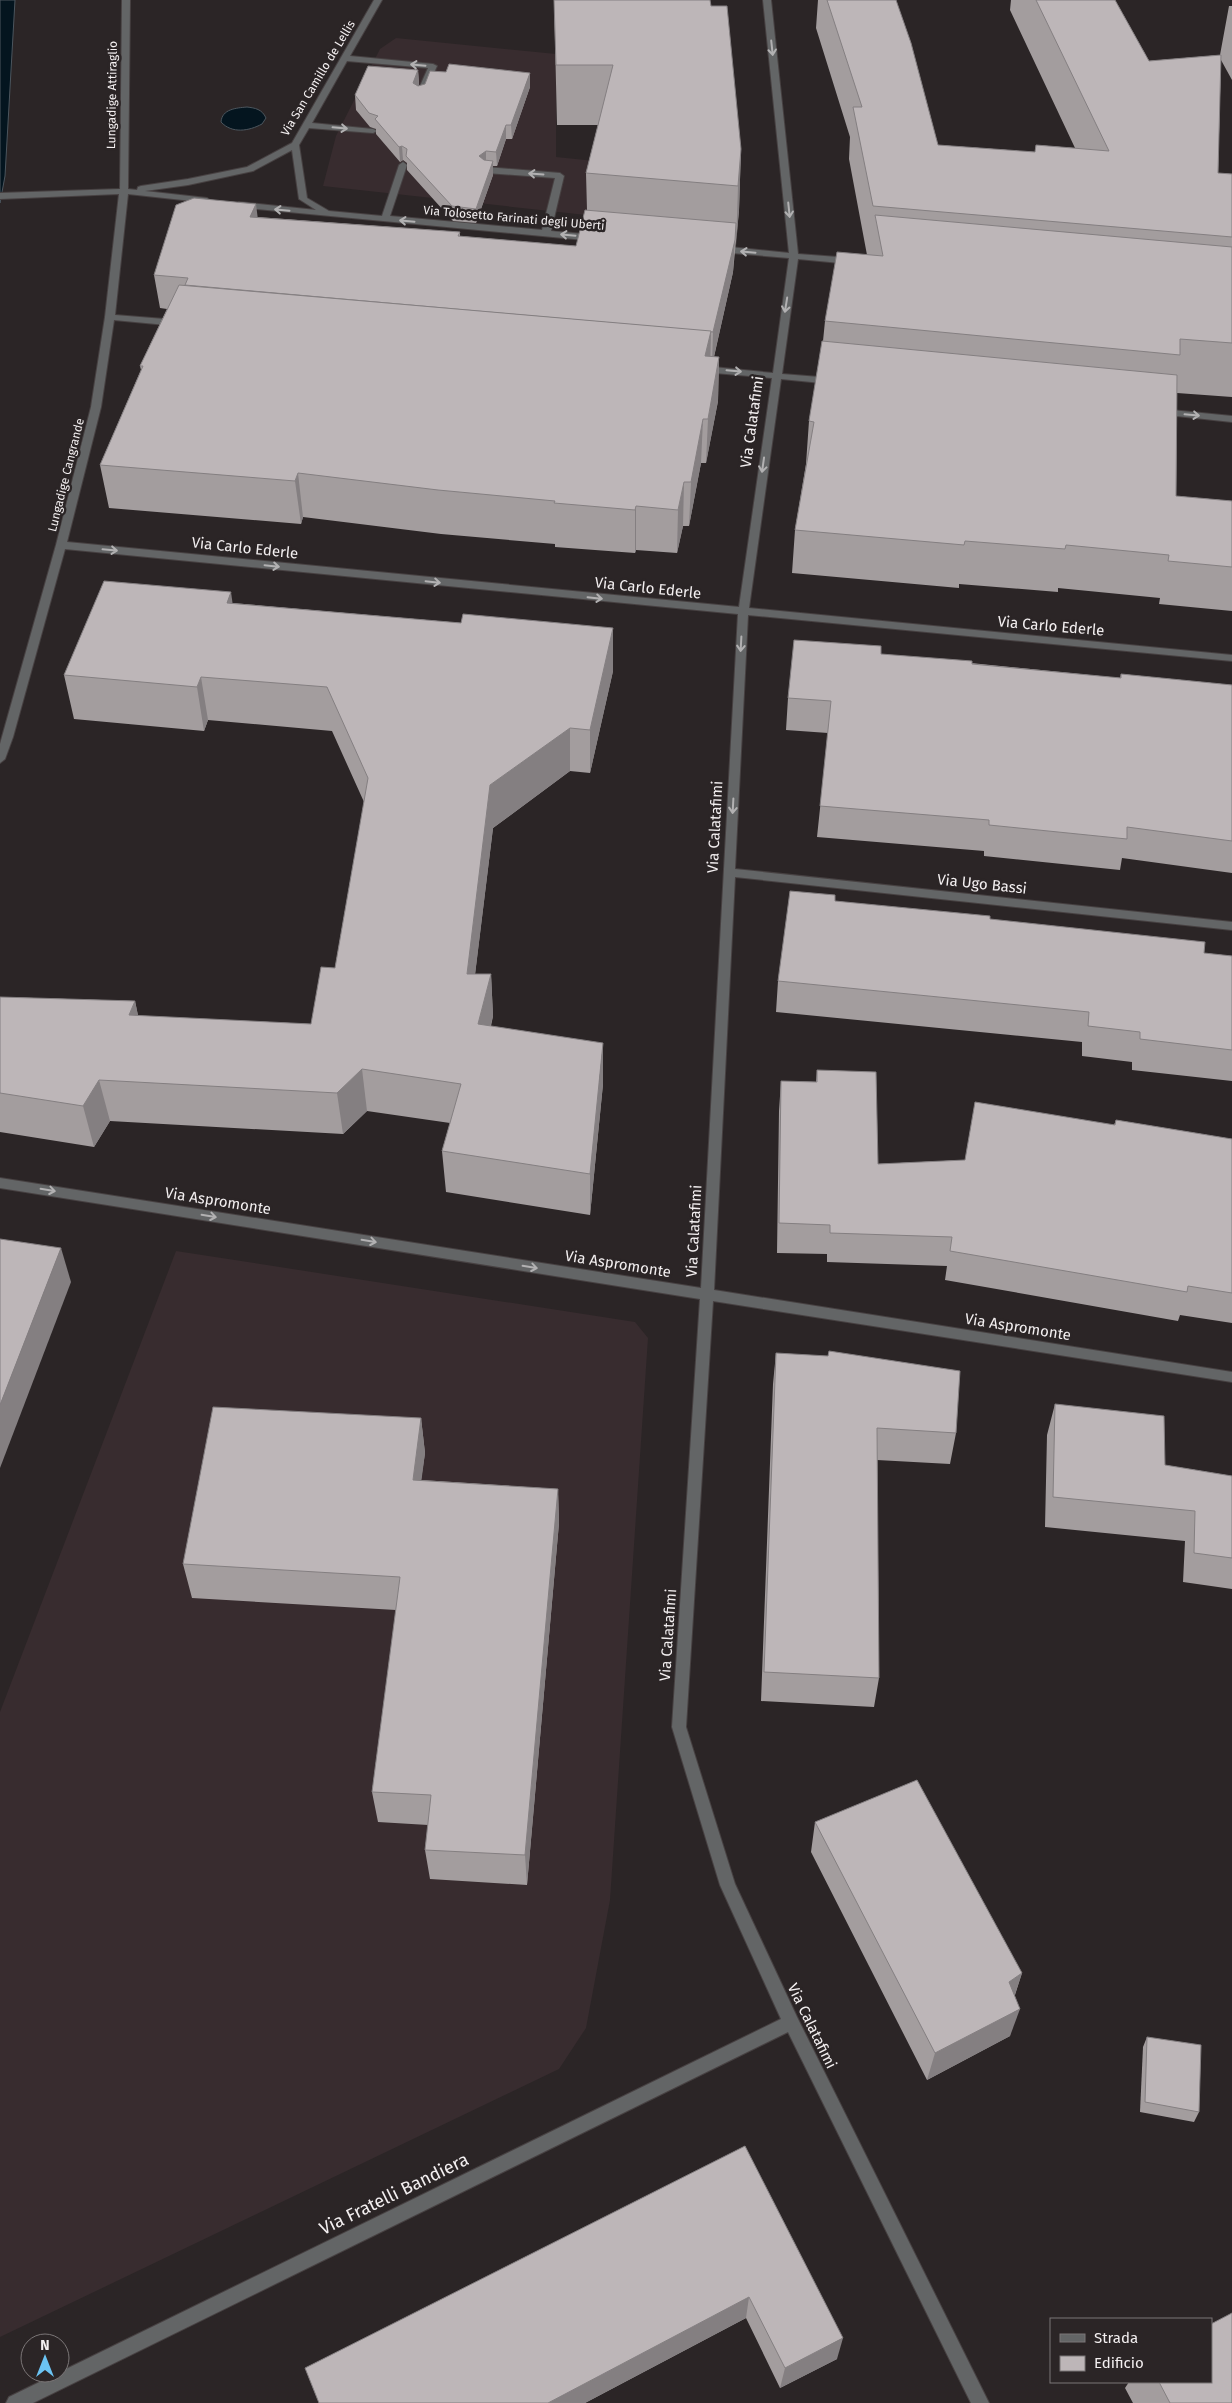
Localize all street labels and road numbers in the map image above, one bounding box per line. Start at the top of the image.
street label: Via San Camillo de Lellis [278,17,358,138]
street label: Lungadige Attiraglio [104,41,120,149]
street label: Via Tolosetto Farinati degli Uberti [423,203,605,233]
street label: Via Calatafimi [737,375,767,469]
street label: Lungadige Cangrande [45,417,87,533]
street label: Via Carlo Ederle [191,533,299,563]
street label: Via Carlo Ederle [594,573,702,603]
street label: Via Carlo Ederle [997,612,1105,640]
street label: Via Calatafimi [704,780,726,874]
street label: Via Ugo Bassi [936,870,1028,898]
street label: Via Aspromonte [164,1184,272,1218]
street label: Via Calatafimi [683,1184,705,1278]
street label: Via Aspromonte [564,1247,672,1281]
street label: Via Aspromonte [964,1310,1072,1344]
street label: Via Calatafimi [656,1588,680,1682]
street label: Via Calatafimi [784,1980,840,2072]
street label: Via Fratelli Bandiera [316,2148,472,2240]

